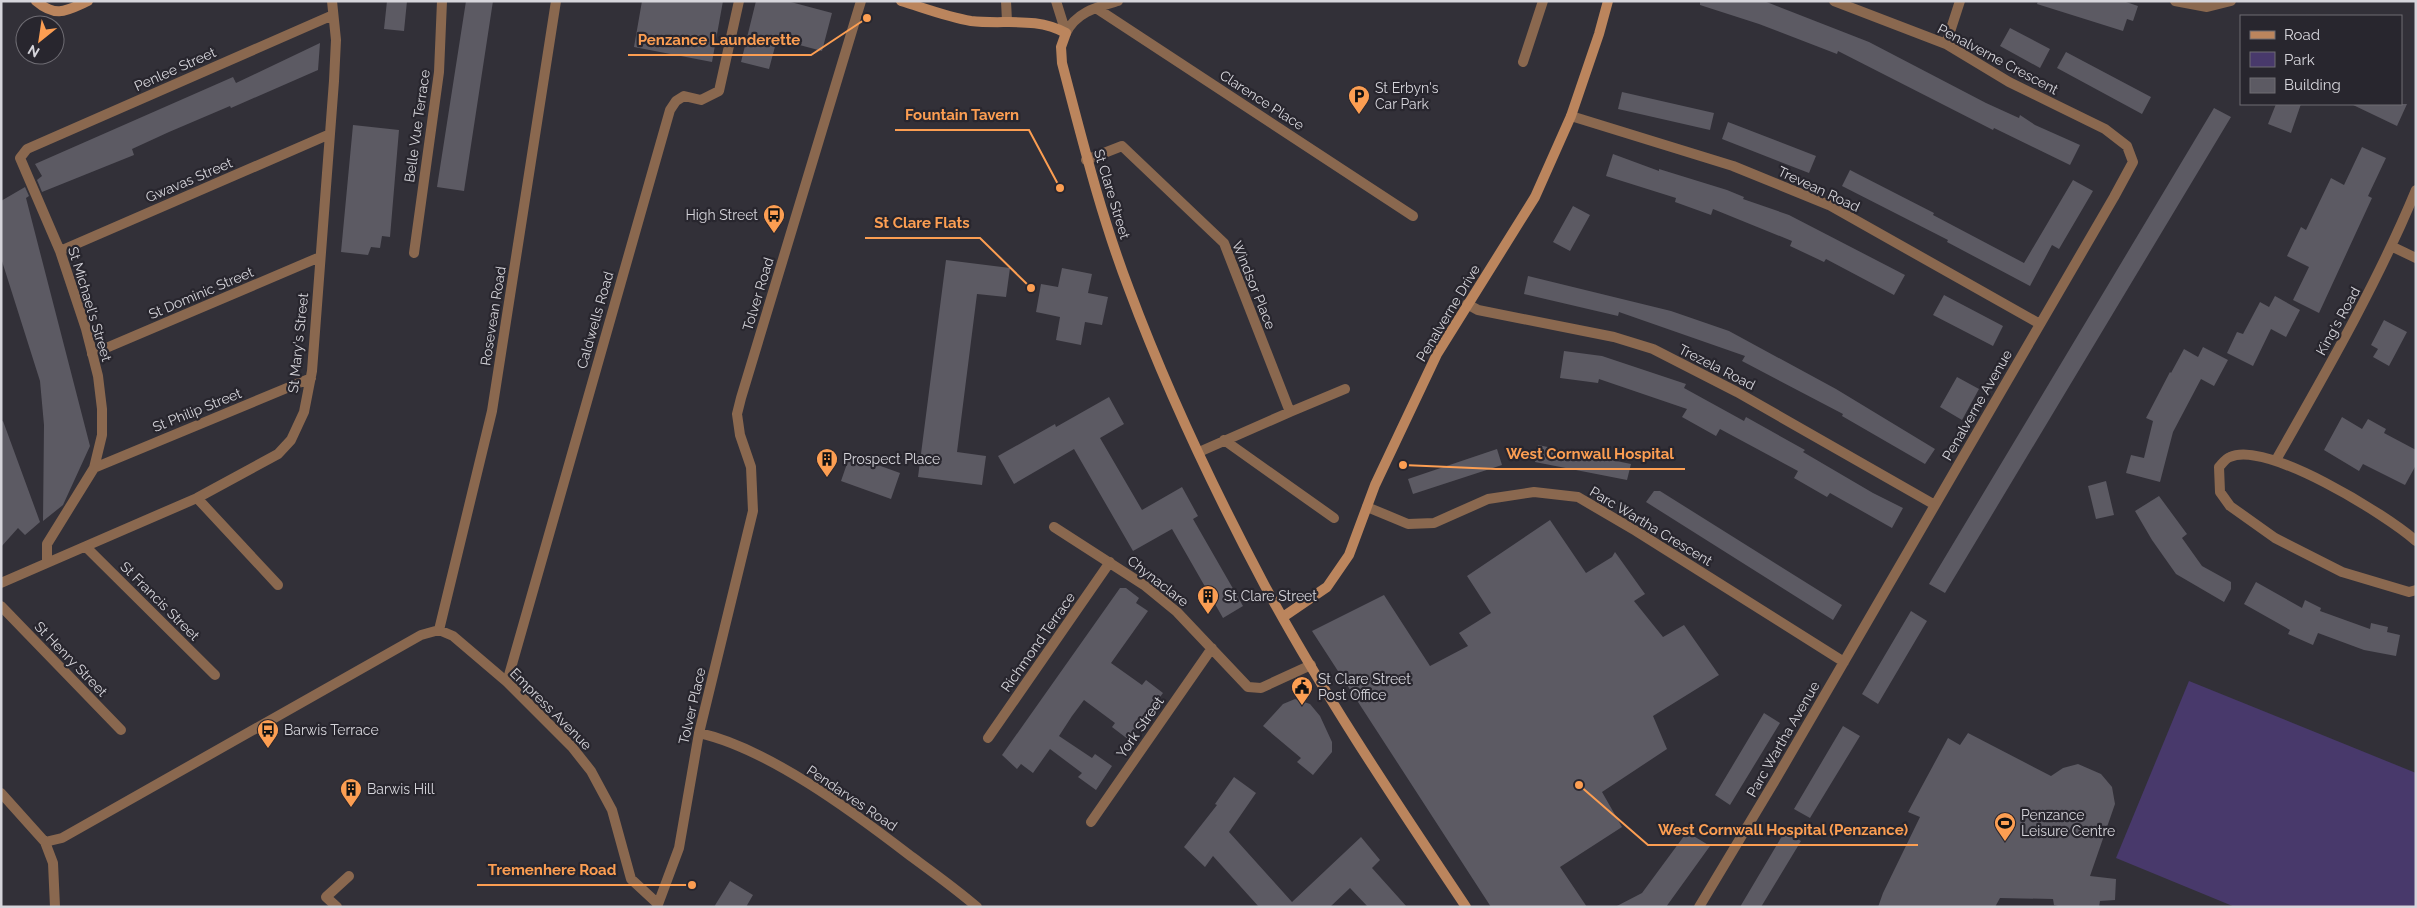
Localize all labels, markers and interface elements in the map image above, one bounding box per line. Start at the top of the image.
north arrow [15,15,65,65]
legend [2240,15,2402,105]
street label: Penalverne Crescent [1935,20,2061,98]
callout: Penzance Launderette [628,25,811,55]
text: Road [2284,26,2320,44]
text: Penzance Launderette [638,31,800,49]
text: N [25,42,42,61]
street label: Penlee Street [132,44,219,94]
text: Park [2284,51,2315,69]
street label: Clarence Place [1217,67,1307,133]
street label: Belle Vue Terrace [401,69,433,183]
text: Building [2284,76,2341,94]
place label: St Erbyn's Car Park [1375,80,1439,112]
parking icon: St Erbyn's Car Park [1347,84,1371,115]
callout: Fountain Tavern [895,100,1029,130]
text: Fountain Tavern [905,106,1019,124]
street label: St Clare Street [1091,147,1133,241]
street label: Gwavas Street [143,154,235,205]
street label: Trevean Road [1776,163,1862,215]
bus stop icon: High Street [762,203,786,234]
place label: High Street [685,207,758,223]
callout: St Clare Flats [865,208,980,238]
text: St Clare Flats [874,214,970,232]
street label: Windsor Place [1229,239,1279,331]
street label: St Michael's Street [65,245,115,364]
street label: Tolver Road [739,255,777,333]
street label: Penalverne Drive [1413,262,1483,364]
street label: St Dominic Street [146,264,256,322]
street label: Rosevean Road [477,265,509,367]
street label: Caldwells Road [573,269,617,371]
street label: King's Road [2313,284,2363,358]
street label: St Mary's Street [285,292,311,394]
street label: Trezela Road [1676,341,1758,393]
street label: Penalverne Avenue [1939,347,2015,463]
street label: St Philip Street [150,385,244,435]
callout: West Cornwall Hospital [1496,439,1685,469]
text: West Cornwall Hospital [1506,445,1674,463]
building icon: Prospect Place [815,447,839,478]
place label: Prospect Place [843,451,940,467]
street label: Parc Wartha Crescent [1587,483,1715,569]
street label: Chynaclare [1124,552,1192,610]
street label: St Francis Street [117,558,203,644]
building icon: St Clare Street [1196,584,1220,615]
place label: St Clare Street [1224,588,1317,604]
street label: Richmond Terrace [998,589,1078,695]
street label: St Henry Street [31,618,111,700]
street label: Empress Avenue [507,665,595,753]
street label: Tolver Place [675,666,709,746]
place label: St Clare Street Post Office [1318,671,1411,703]
public building icon: St Clare Street Post Office [1290,675,1314,706]
street label: Parc Wartha Avenue [1743,678,1823,800]
street label: York Street [1113,693,1167,761]
bus stop icon: Barwis Terrace [256,718,280,749]
place label: Barwis Terrace [284,722,379,738]
street label: Pendarves Road [804,762,900,834]
building icon: Barwis Hill [339,777,363,808]
place label: Barwis Hill [367,781,435,797]
place label: Penzance Leisure Centre [2021,807,2115,839]
sports icon: Penzance Leisure Centre [1993,811,2017,842]
callout: West Cornwall Hospital (Penzance) [1648,815,1918,845]
text: West Cornwall Hospital (Penzance) [1658,821,1908,839]
callout: Tremenhere Road [477,855,626,885]
text: Tremenhere Road [488,861,617,879]

